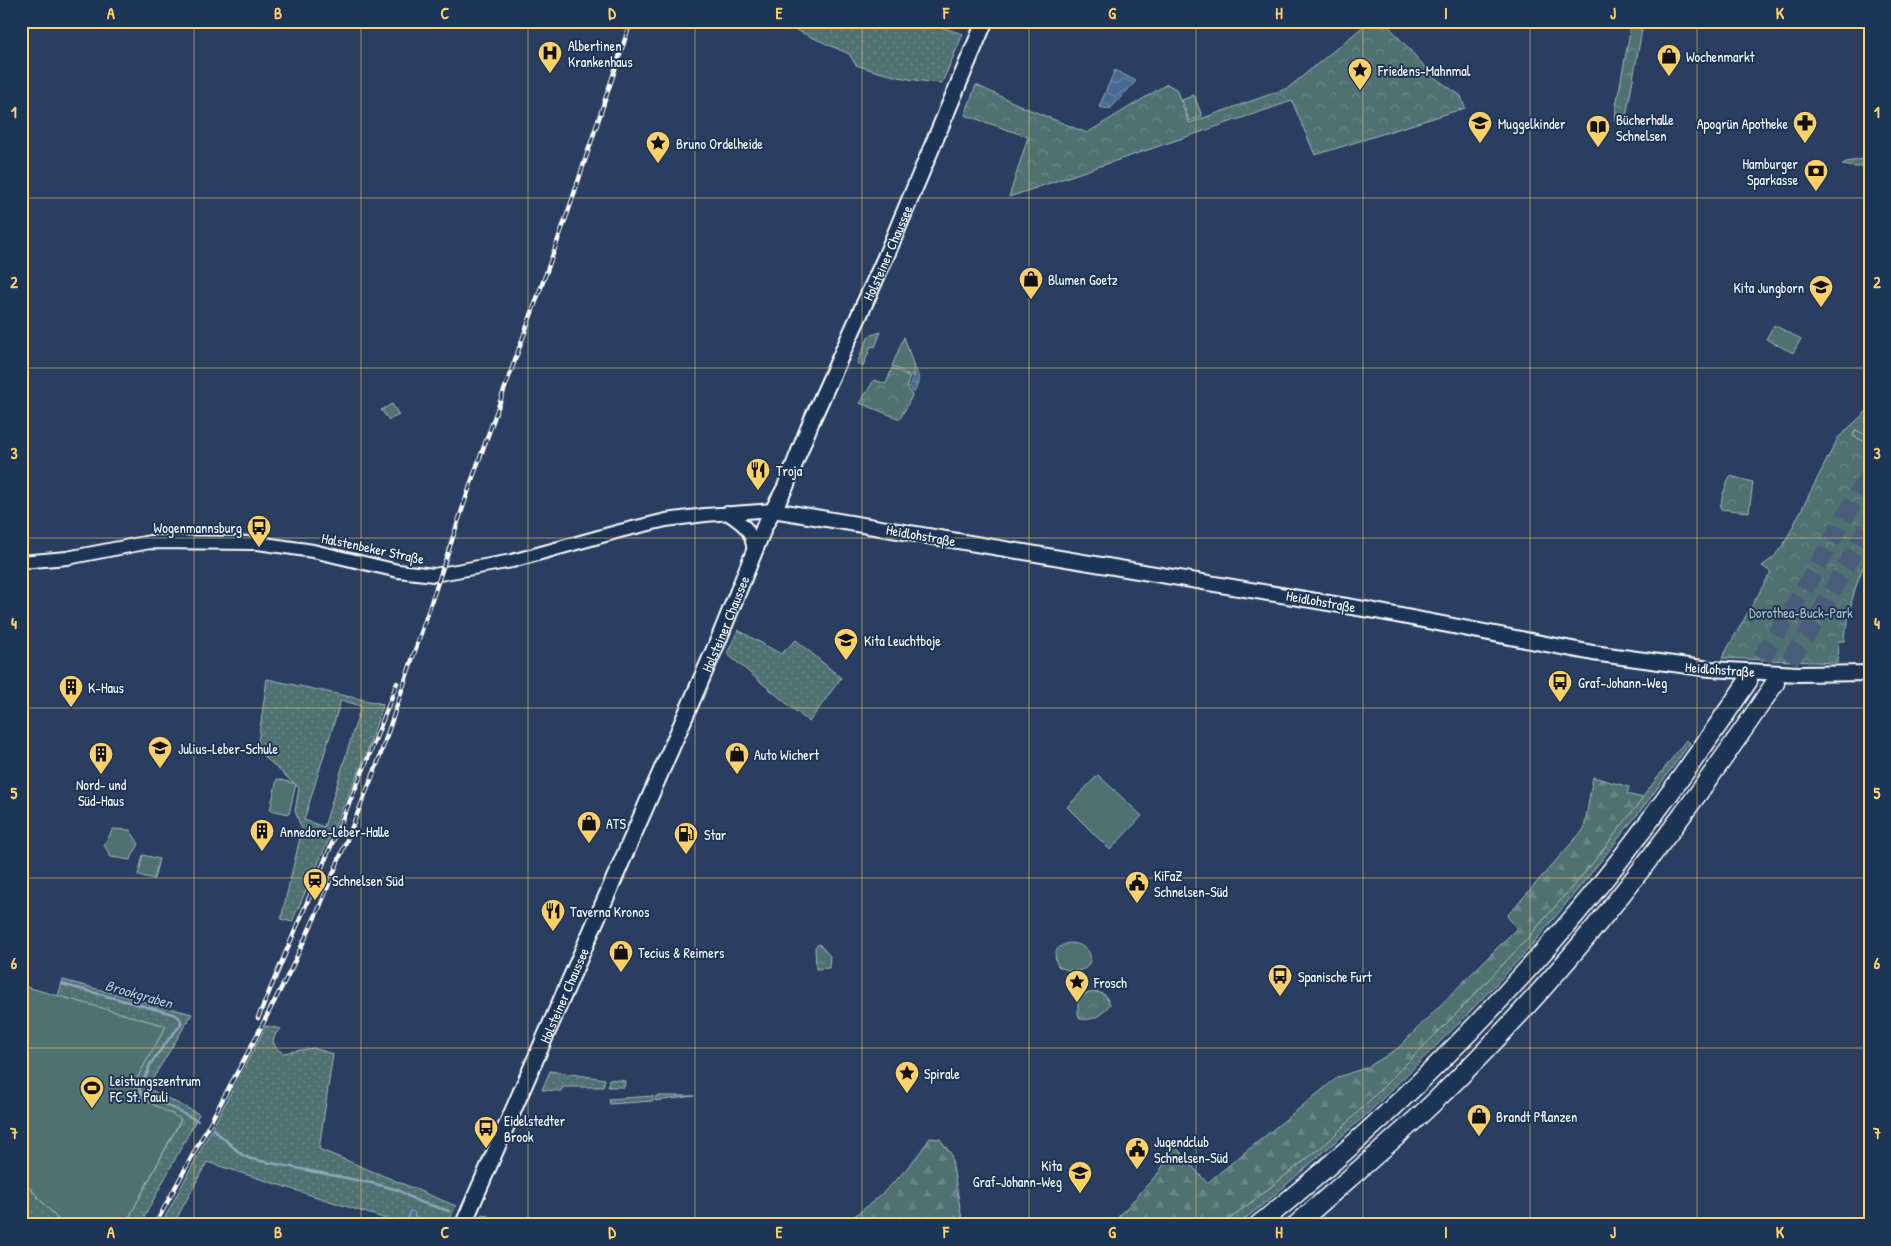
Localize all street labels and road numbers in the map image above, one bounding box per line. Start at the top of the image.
street label: Holsteiner Chaussee [858,202,916,303]
street label: Heidlohstraße [885,520,958,551]
street label: Halstenbeker Straße [320,528,426,569]
street label: Holsteiner Chaussee [696,572,753,674]
street label: Heidlohstraße [1285,586,1358,617]
street label: Heidlohstraße [1684,657,1756,682]
street label: Holsteiner Chaussee [534,944,593,1046]

